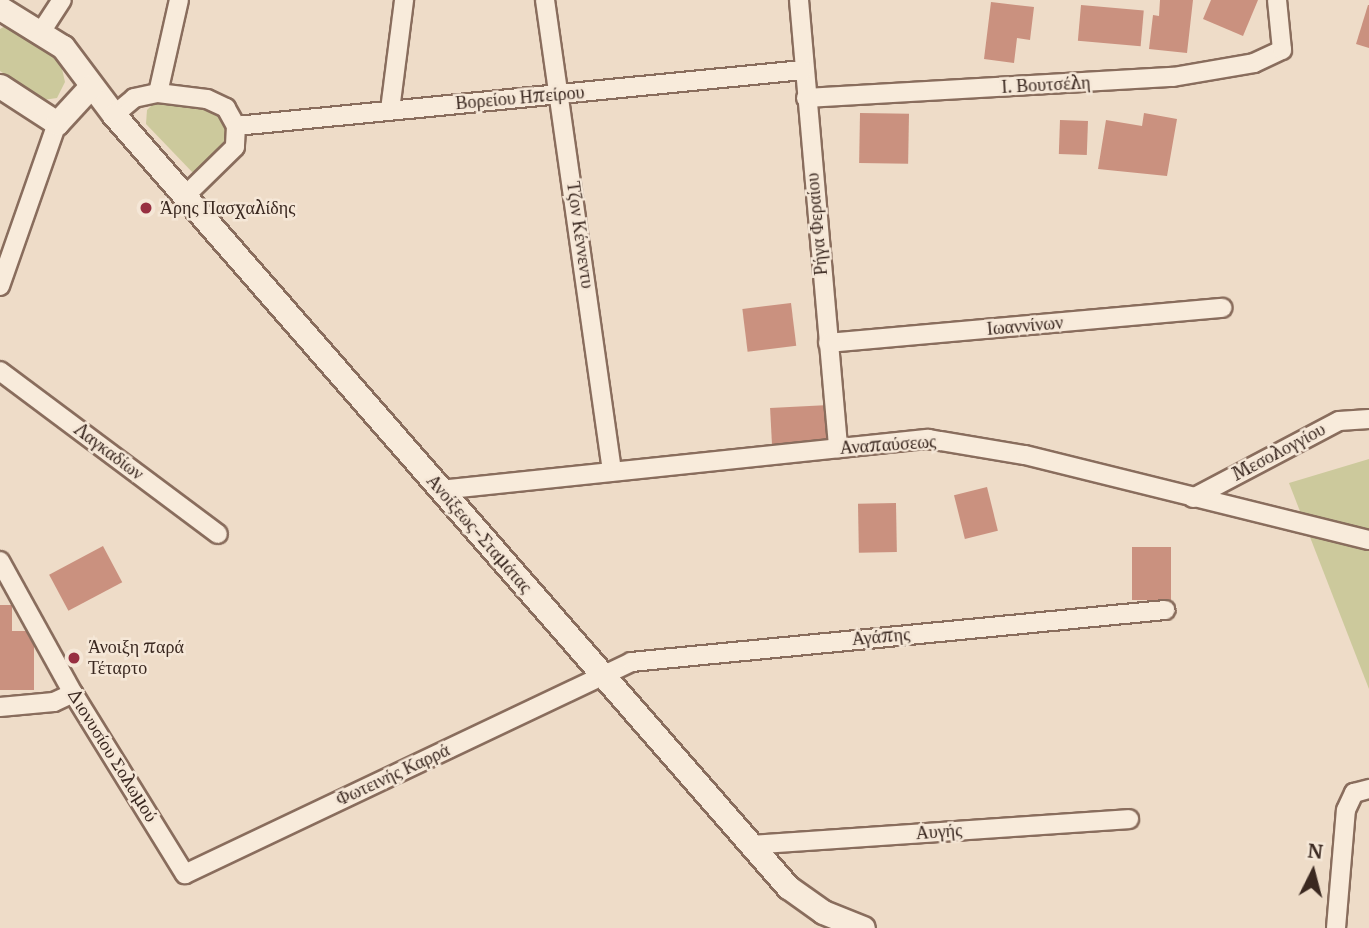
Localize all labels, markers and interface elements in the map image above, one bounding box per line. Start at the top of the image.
street label: Ι. Βουτσέλη [1001,72,1091,98]
street label: Βορείου Ηπείρου [455,82,585,114]
street label: Ρήγα Φεραίου [802,172,832,276]
street label: Τζον Κέννεντυ [562,180,598,290]
place label: Άρης Πασχαλίδης [160,197,295,219]
marker: Άρης Πασχαλίδης [138,200,154,216]
street label: Ιωαννίνων [986,312,1064,340]
street label: Μεσολογγίου [1229,418,1329,486]
street label: Λαγκαδίων [70,419,148,485]
street label: Αναπαύσεως [839,431,937,459]
street label: Ανοίξεως-Σταμάτας [422,470,536,598]
street label: Αγάπης [851,624,911,650]
place label: Άνοιξη παρά Τέταρτο [88,637,184,680]
marker: Άνοιξη παρά Τέταρτο [66,650,82,666]
street label: Διονυσίου Σολωμού [62,684,162,826]
street label: Φωτεινής Καρρά [333,739,453,811]
street label: Αυγής [915,820,963,844]
north arrow [1278,837,1348,907]
text: N [1306,838,1324,864]

